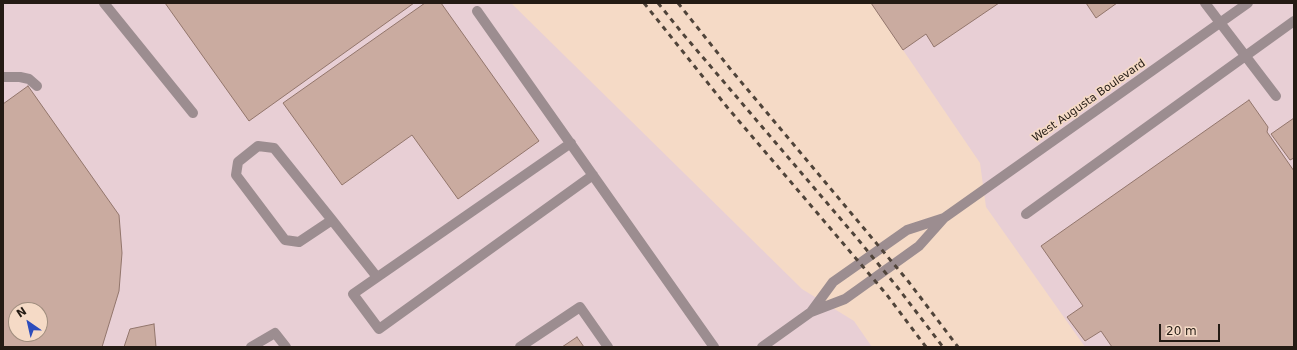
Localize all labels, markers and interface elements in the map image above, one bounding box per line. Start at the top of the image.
street label: West Augusta Boulevard [1030,57,1148,145]
north arrow [8,302,48,342]
text: N [14,304,29,320]
scale bar [1161,316,1222,342]
text: 20 m [1166,324,1197,338]

